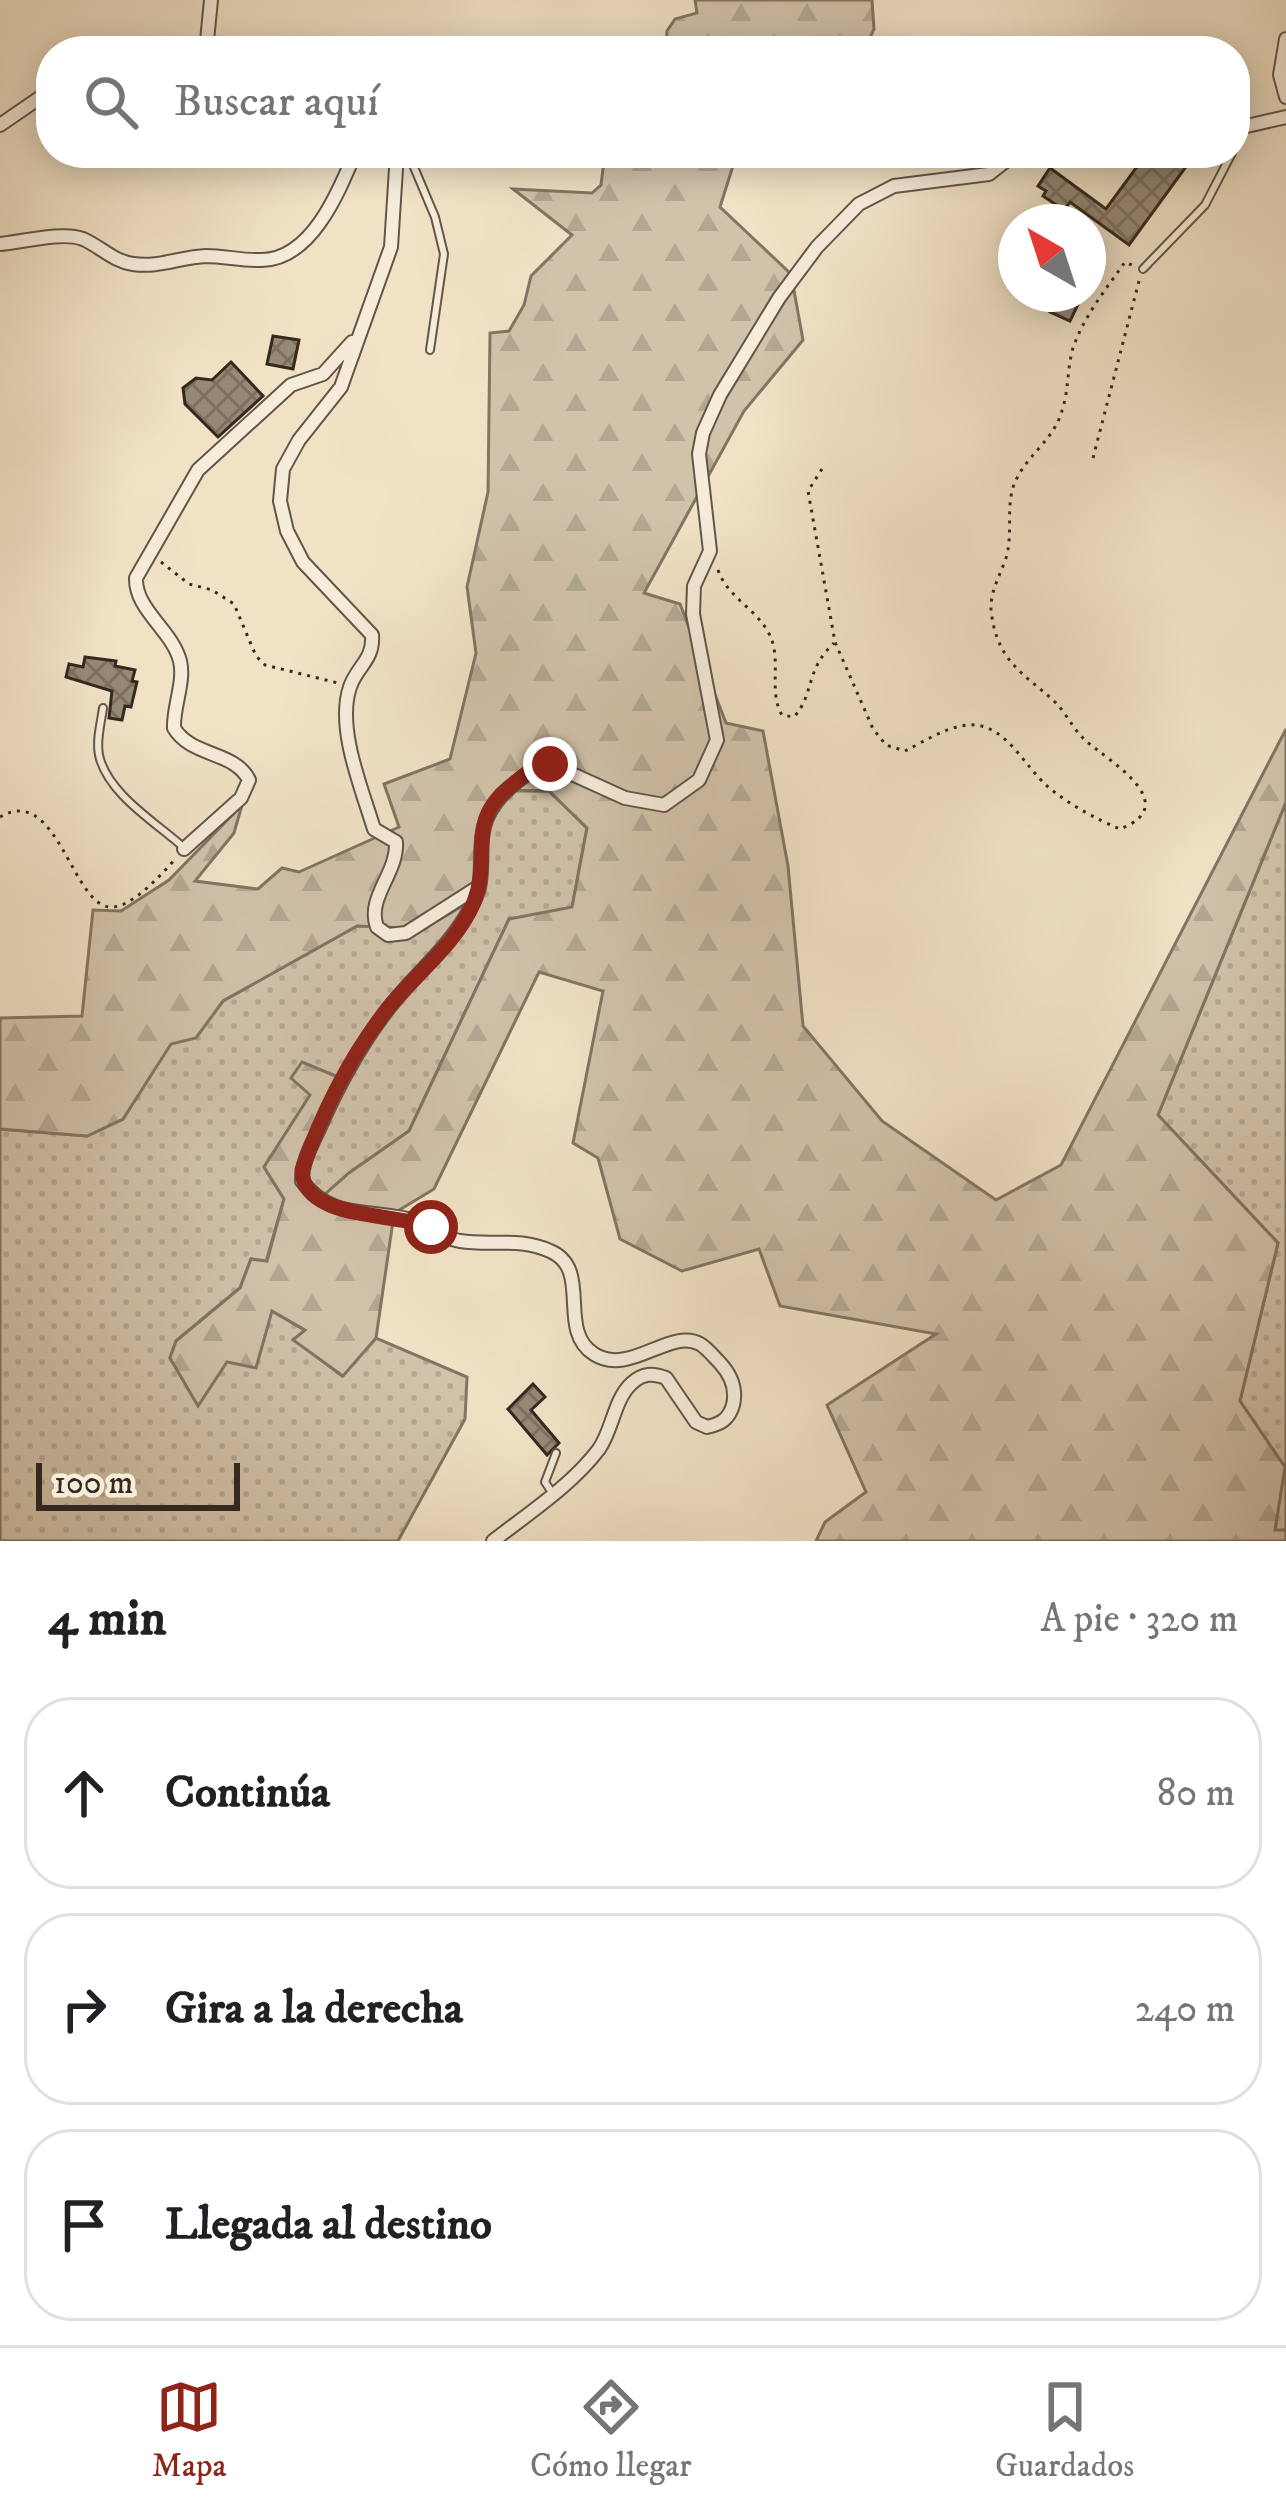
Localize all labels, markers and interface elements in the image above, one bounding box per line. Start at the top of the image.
search box [36,36,1250,168]
icon: search [78,69,144,135]
text: Buscar aquí [174,74,379,130]
north arrow [998,204,1106,312]
route end [523,737,577,791]
route start [404,1200,458,1254]
scale bar [36,1457,240,1510]
text: 100 m [54,1463,133,1504]
text: 4 min [48,1587,166,1651]
text: A pie · 320 m [1041,1595,1238,1644]
icon: ahead [51,1760,117,1826]
text: Continúa [165,1765,330,1821]
text: 80 m [1157,1769,1235,1818]
icon: right [51,1976,117,2042]
text: Gira a la derecha [165,1981,463,2037]
text: 240 m [1135,1985,1235,2034]
icon: arrive [51,2192,117,2258]
text: Llegada al destino [165,2197,492,2253]
tab: Mapa [152,2374,227,2487]
tab: Cómo llegar [530,2374,692,2487]
tab: Guardados [995,2374,1134,2487]

